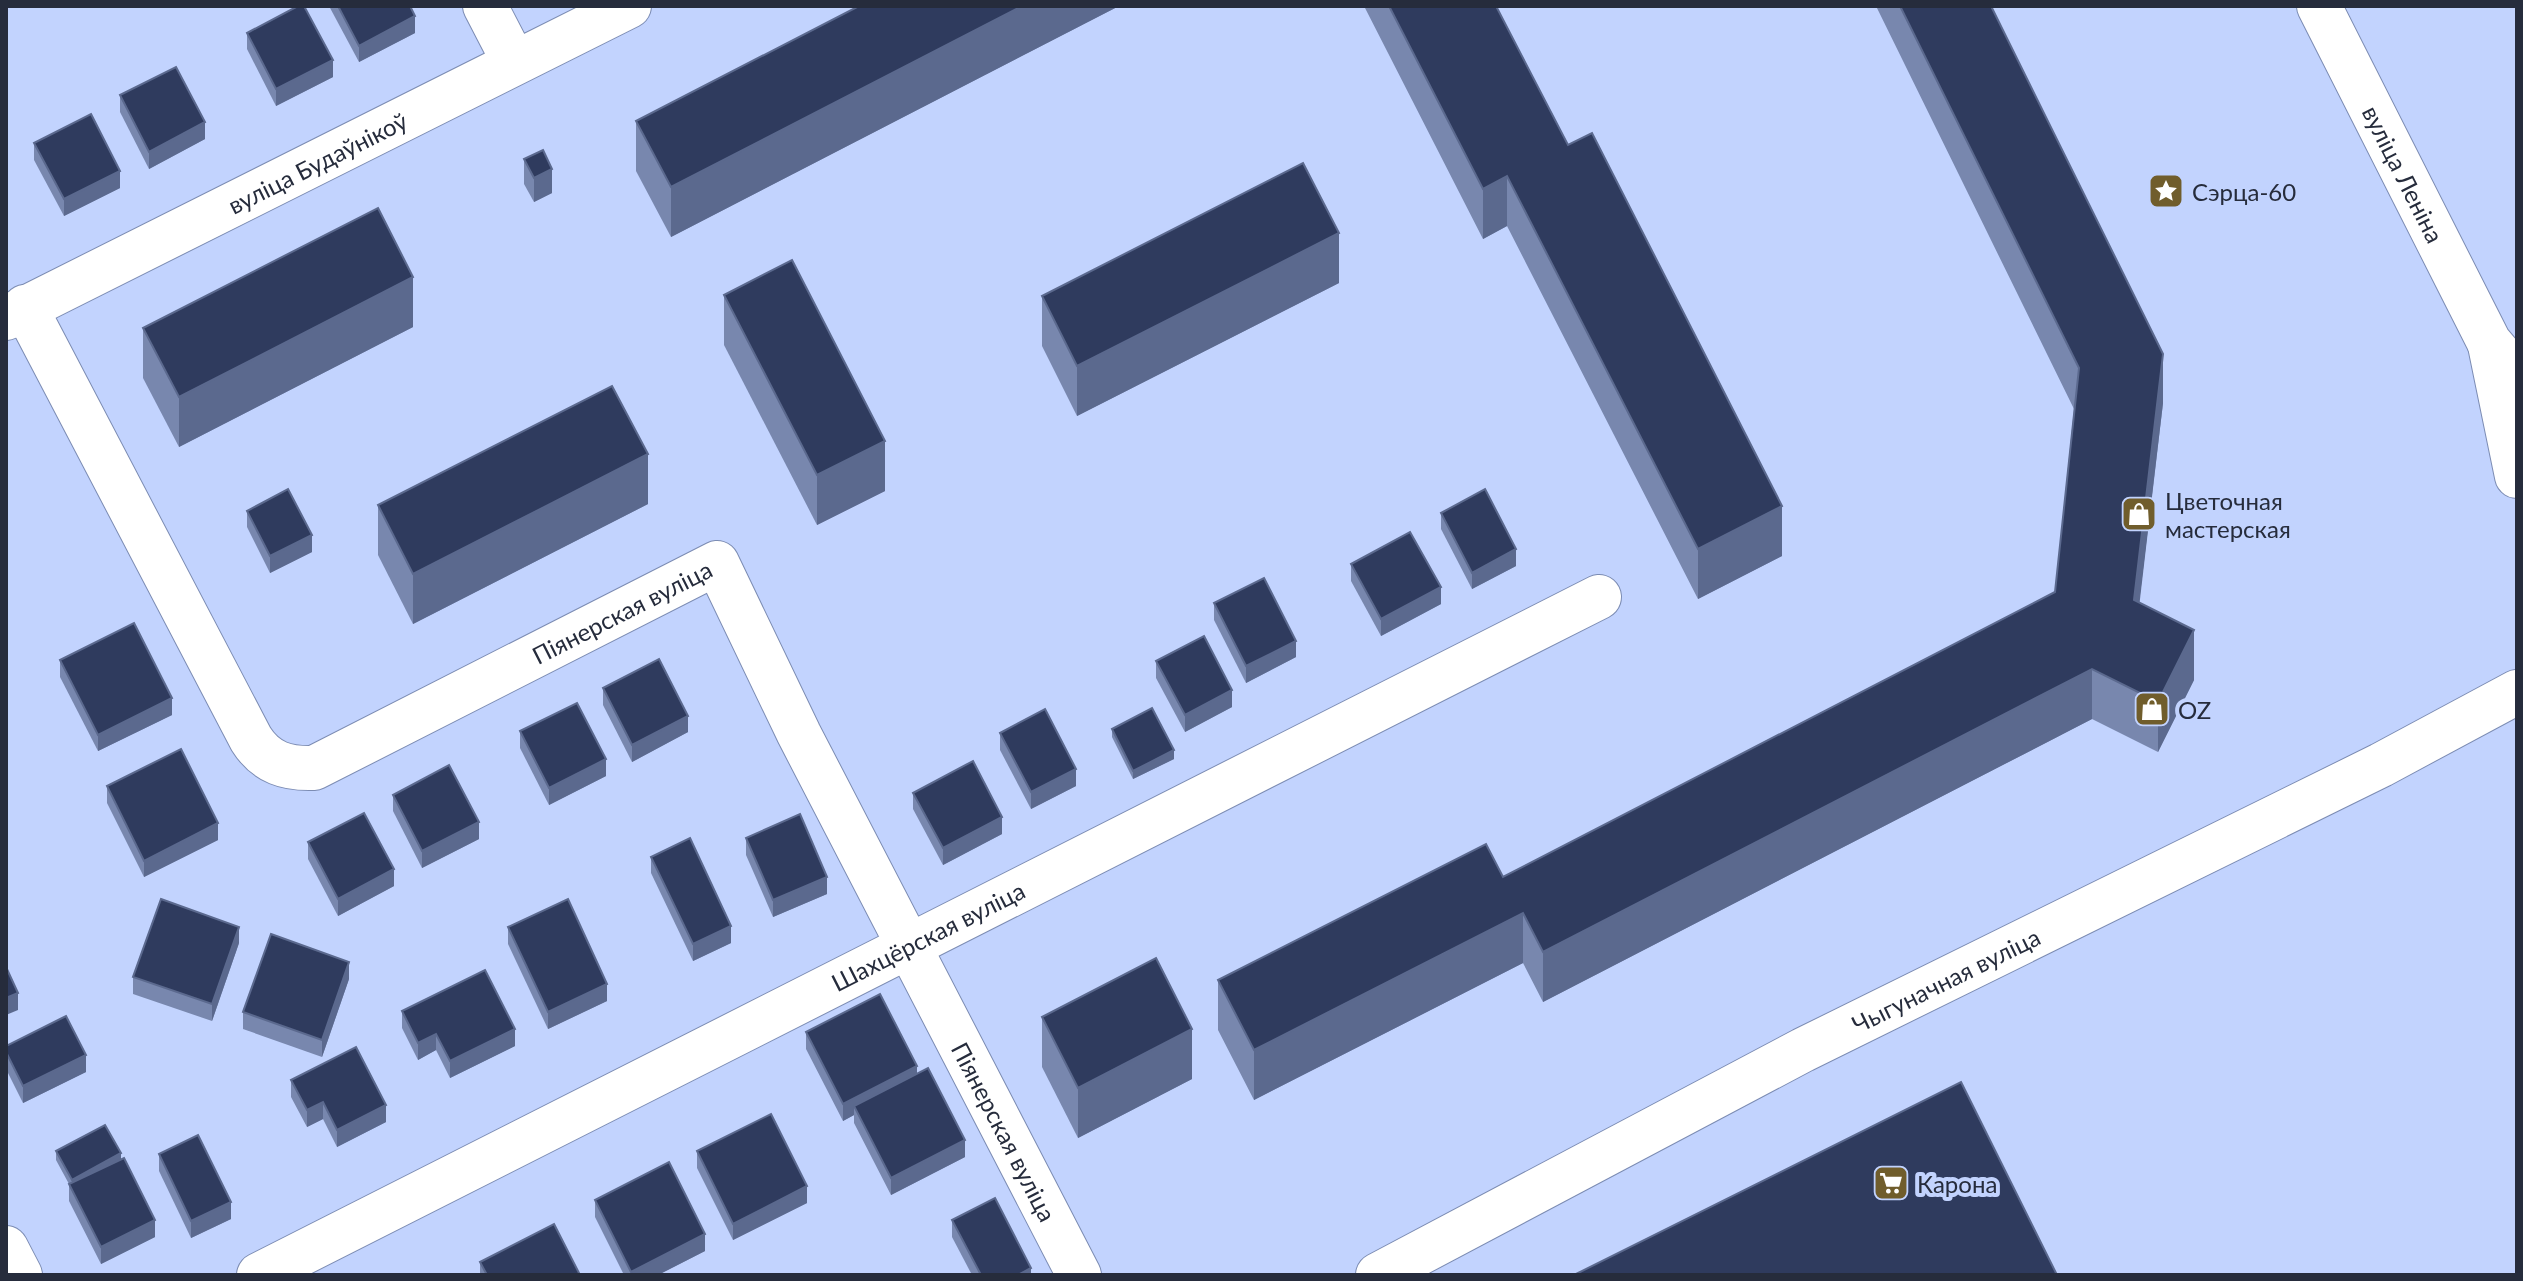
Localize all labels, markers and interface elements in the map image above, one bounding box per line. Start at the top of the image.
street label: вуліца Леніна [2357,100,2451,247]
street label: вуліца Будаўнікоў [223,105,412,219]
place icon: Сэрца-60 [2147,172,2185,210]
place label: Сэрца-60 [2192,177,2296,206]
place label: Цветочная мастерская [2165,486,2291,543]
shop icon: Цветочная мастерская [2120,495,2158,533]
street label: Піянерская вуліца [527,554,716,669]
shop icon: OZ [2133,690,2171,728]
place label: OZ [2178,695,2211,724]
street label: Шахцёрская вуліца [826,875,1029,996]
street label: Чыгуначная вуліца [1847,921,2044,1038]
street label: Піянерская вуліца [946,1037,1063,1226]
supermarket icon: Карона [1872,1164,1910,1202]
place label: Карона [1917,1169,1997,1198]

